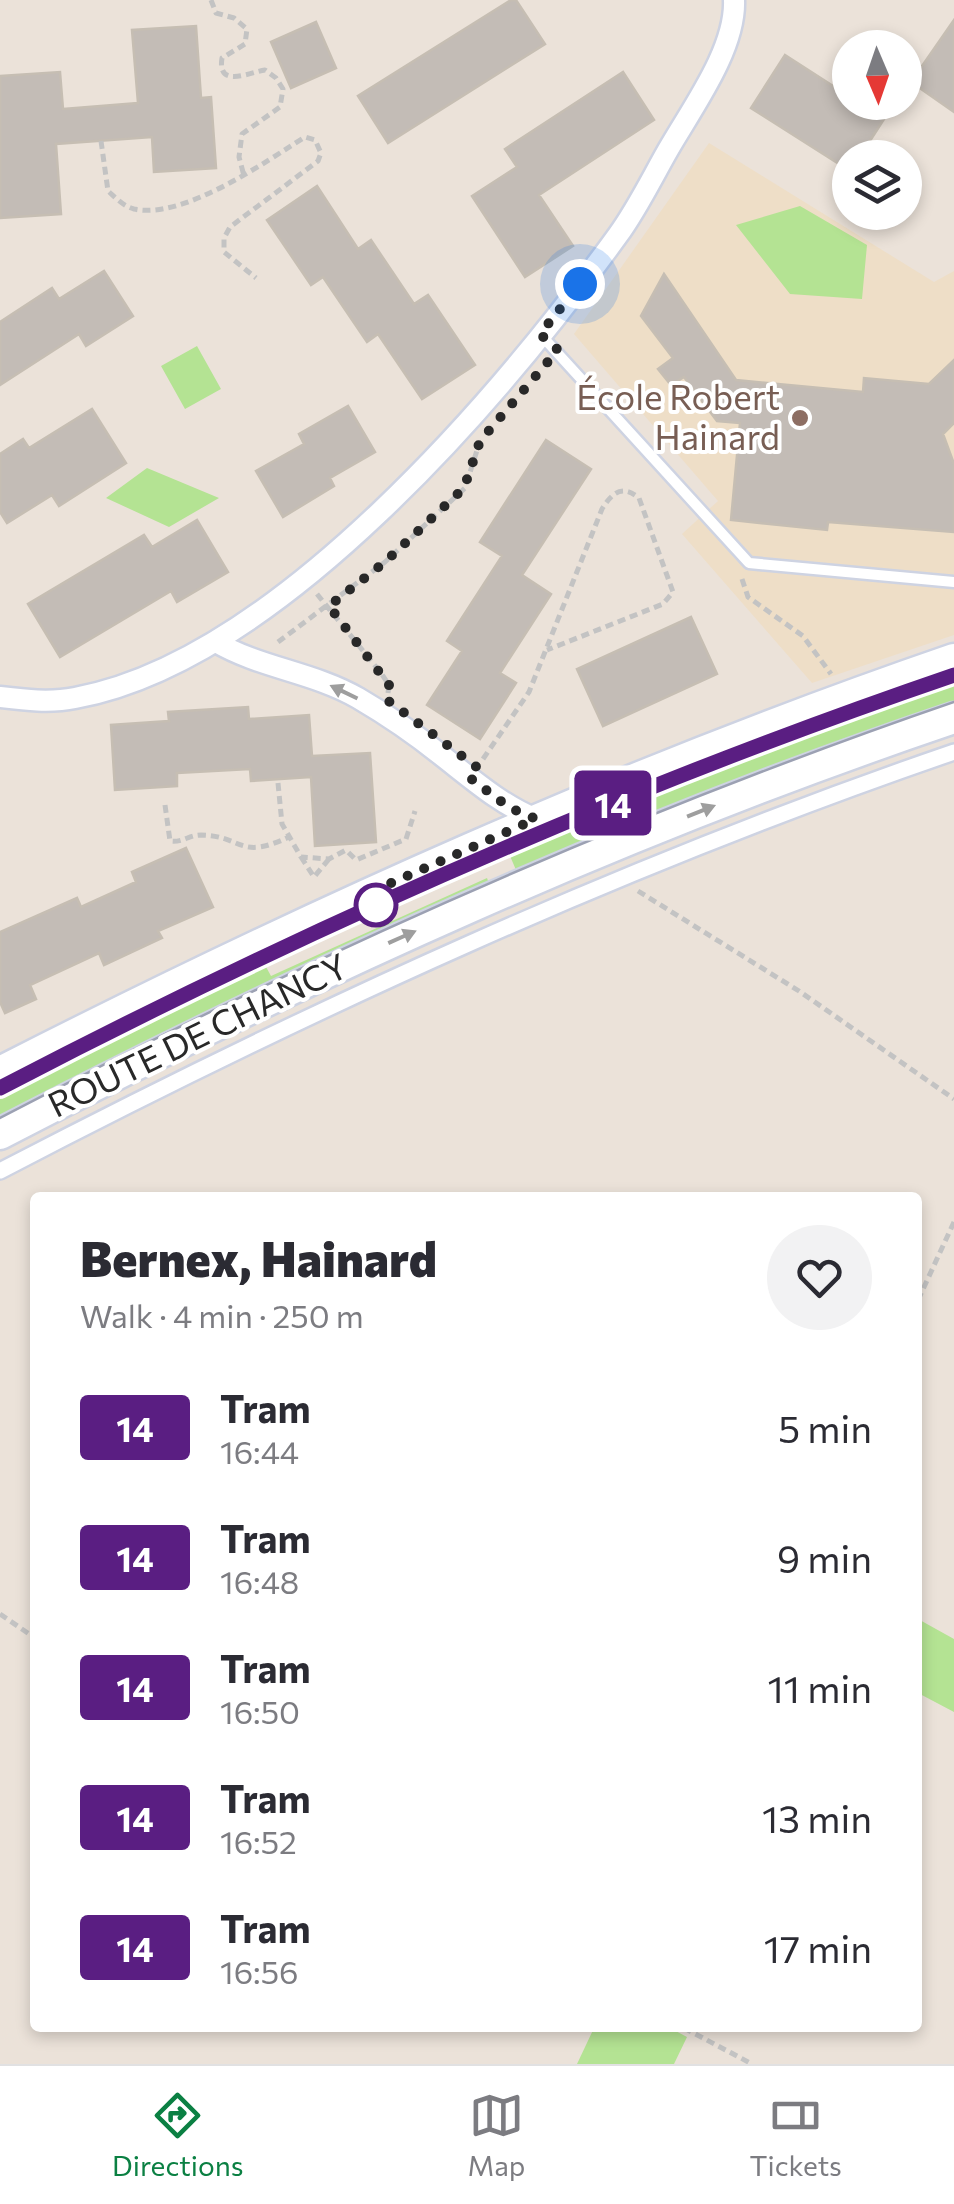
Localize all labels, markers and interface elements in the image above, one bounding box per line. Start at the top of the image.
north arrow [832,30,922,120]
map controls [832,30,922,230]
button: layers [832,140,922,230]
your location [555,259,605,309]
place label: École Robert Hainard [576,374,780,457]
marker: École Robert Hainard [789,407,811,429]
one-way arrow [330,683,359,700]
line badge: 14 [568,770,658,836]
text: 14 [594,782,632,825]
one-way arrow [687,802,717,818]
unlabelled marker [355,884,397,926]
one-way arrow [387,929,417,945]
street label: ROUTE DE CHANCY [40,943,354,1125]
button: heart [767,1225,872,1330]
text: Bernex, Hainard [80,1228,437,1287]
text: Walk · 4 min · 250 m [80,1295,364,1335]
text: Tram [220,1384,311,1431]
text: 5 min [778,1404,872,1451]
text: 14 [116,1406,154,1449]
text: 16:44 [220,1431,299,1471]
text: Tram [220,1514,311,1561]
text: 9 min [777,1534,872,1581]
text: 14 [116,1536,154,1579]
text: 16:48 [220,1561,299,1601]
text: Tram [220,1644,311,1691]
text: 11 min [768,1664,872,1711]
text: 14 [116,1666,154,1709]
text: 16:50 [220,1691,300,1731]
text: Tram [220,1774,311,1821]
text: 13 min [762,1794,872,1841]
text: 14 [116,1796,154,1839]
text: 16:52 [220,1821,297,1861]
text: Tram [220,1904,311,1951]
text: 17 min [764,1924,872,1971]
text: 14 [116,1926,154,1969]
text: 16:56 [220,1951,298,1991]
tab: Directions [112,2088,243,2182]
tab: Map [468,2088,525,2182]
tab: Tickets [750,2088,842,2182]

